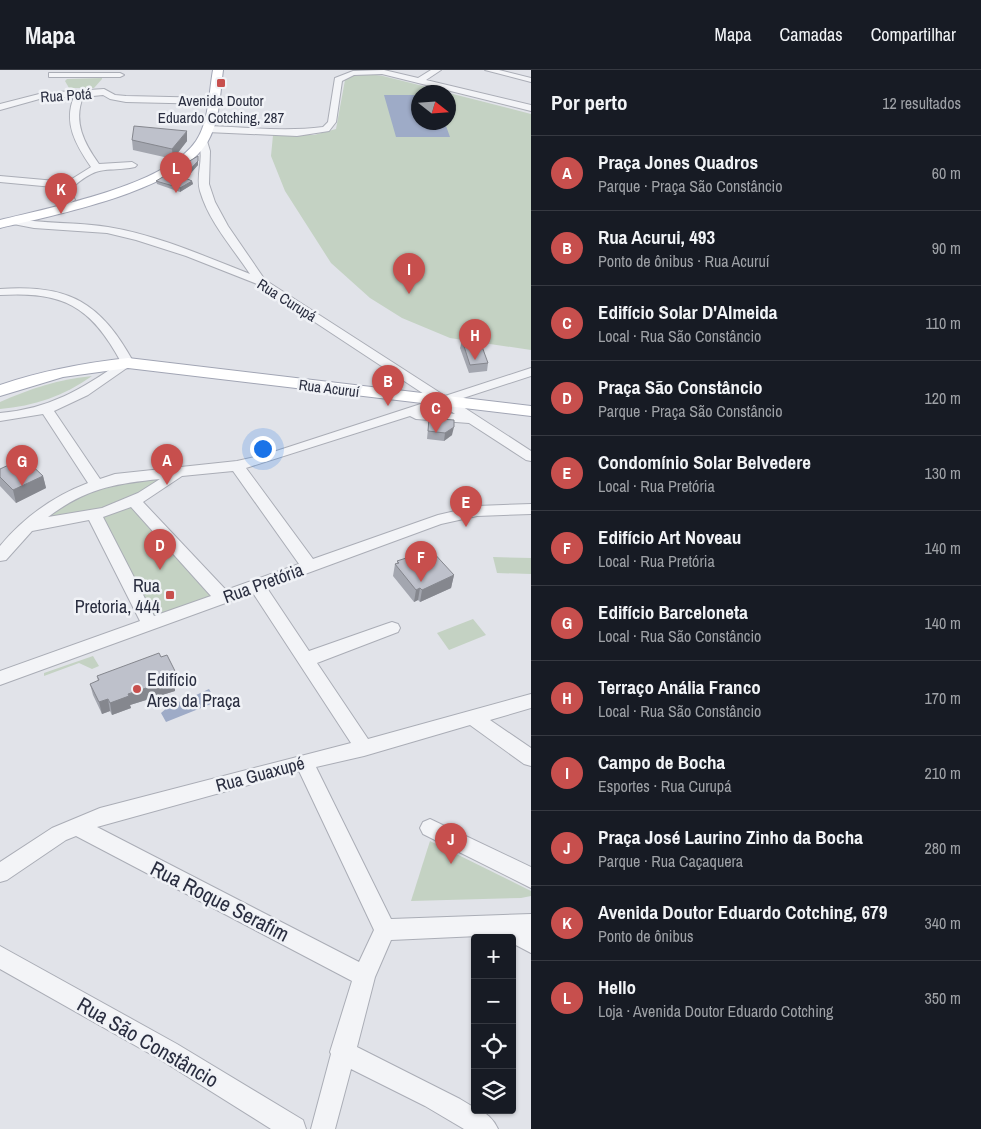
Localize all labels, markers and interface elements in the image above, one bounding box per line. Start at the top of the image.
text: Mapa [25,19,75,51]
text: Mapa [715,22,752,47]
text: Camadas [780,22,843,47]
text: Compartilhar [871,22,956,47]
marker: Avenida Doutor Eduardo Cotching, 287 [215,77,227,89]
street label: Rua Potá [40,83,92,107]
north arrow [411,85,456,130]
text: Por perto [551,88,628,117]
place label: Avenida Doutor Eduardo Cotching, 287 [158,90,284,128]
text: 12 resultados [882,92,961,114]
text: Praça Jones Quadros [598,149,758,175]
pin: L [160,152,192,193]
text: A [562,162,572,184]
text: 60 m [932,162,961,184]
pin: K [45,173,77,214]
text: Parque · Praça São Constâncio [598,175,783,197]
text: Rua Acurui, 493 [598,224,715,250]
text: B [562,237,572,259]
text: 90 m [932,237,961,259]
text: Ponto de ônibus · Rua Acuruí [598,250,769,272]
pin: I [393,253,425,294]
street label: Rua Curupá [253,274,321,327]
text: Edifício Solar D'Almeida [598,299,777,325]
text: C [562,312,572,334]
text: 110 m [925,312,961,334]
pin: H [459,319,491,360]
text: Local · Rua São Constâncio [598,325,761,347]
pin: B [372,365,404,406]
street label: Rua Acuruí [298,374,361,402]
text: Praça São Constâncio [598,374,763,400]
text: D [562,387,572,409]
text: 120 m [925,387,961,409]
pin: C [420,392,452,433]
text: Parque · Praça São Constâncio [598,400,783,422]
your location [250,436,276,462]
pin: A [151,444,183,485]
pin: G [6,445,38,486]
text: Condomínio Solar Belvedere [598,449,811,475]
text: E [563,462,571,484]
text: 130 m [925,462,961,484]
text: Local · Rua Pretória [598,475,715,497]
pin: E [450,486,482,527]
text: Edifício Art Noveau [598,524,741,550]
pin: D [144,529,176,570]
text: F [563,537,571,559]
text: 140 m [925,537,961,559]
pin: F [405,541,437,582]
text: Local · Rua Pretória [598,550,715,572]
street label: Rua Pretória [219,557,307,609]
place label: Rua Pretoria, 444 [75,573,160,619]
marker: Rua Pretoria, 444 [164,589,176,601]
text: Edifício Barceloneta [598,599,748,625]
text: G [562,612,572,634]
text: 140 m [925,612,961,634]
text: Local · Rua São Constâncio [598,625,761,647]
place label: Edifício Ares da Praça [146,667,241,713]
text: Terraço Anália Franco [598,674,761,700]
marker: Edifício Ares da Praça [131,683,143,695]
text: H [562,687,572,709]
text: 170 m [925,687,961,709]
text: Local · Rua São Constâncio [598,700,761,722]
text: Campo de Bocha [598,749,725,775]
street label: Rua Guaxupé [213,750,307,798]
text: I [565,762,569,784]
text: 210 m [925,762,961,784]
text: Esportes · Rua Curupá [598,775,731,797]
pin: J [435,823,467,864]
text: Praça José Laurino Zinho da Bocha [598,824,863,850]
text: J [563,837,571,859]
text: 280 m [925,837,961,859]
text: Parque · Rua Caçaquera [598,850,743,872]
street label: Rua Roque Serafim [146,854,294,948]
text: Avenida Doutor Eduardo Cotching, 679 [598,899,887,925]
text: K [562,912,572,934]
text: 340 m [925,912,961,934]
text: Ponto de ônibus [598,925,694,947]
map controls [471,934,516,1114]
button: + [471,934,516,979]
text: Hello [598,974,636,1000]
button: − [471,979,516,1024]
text: L [563,987,571,1009]
text: 350 m [925,987,961,1009]
street label: Rua São Constâncio [72,990,224,1094]
text: Loja · Avenida Doutor Eduardo Cotching [598,1000,833,1022]
button: locate [471,1024,516,1069]
button: layers [471,1069,516,1114]

